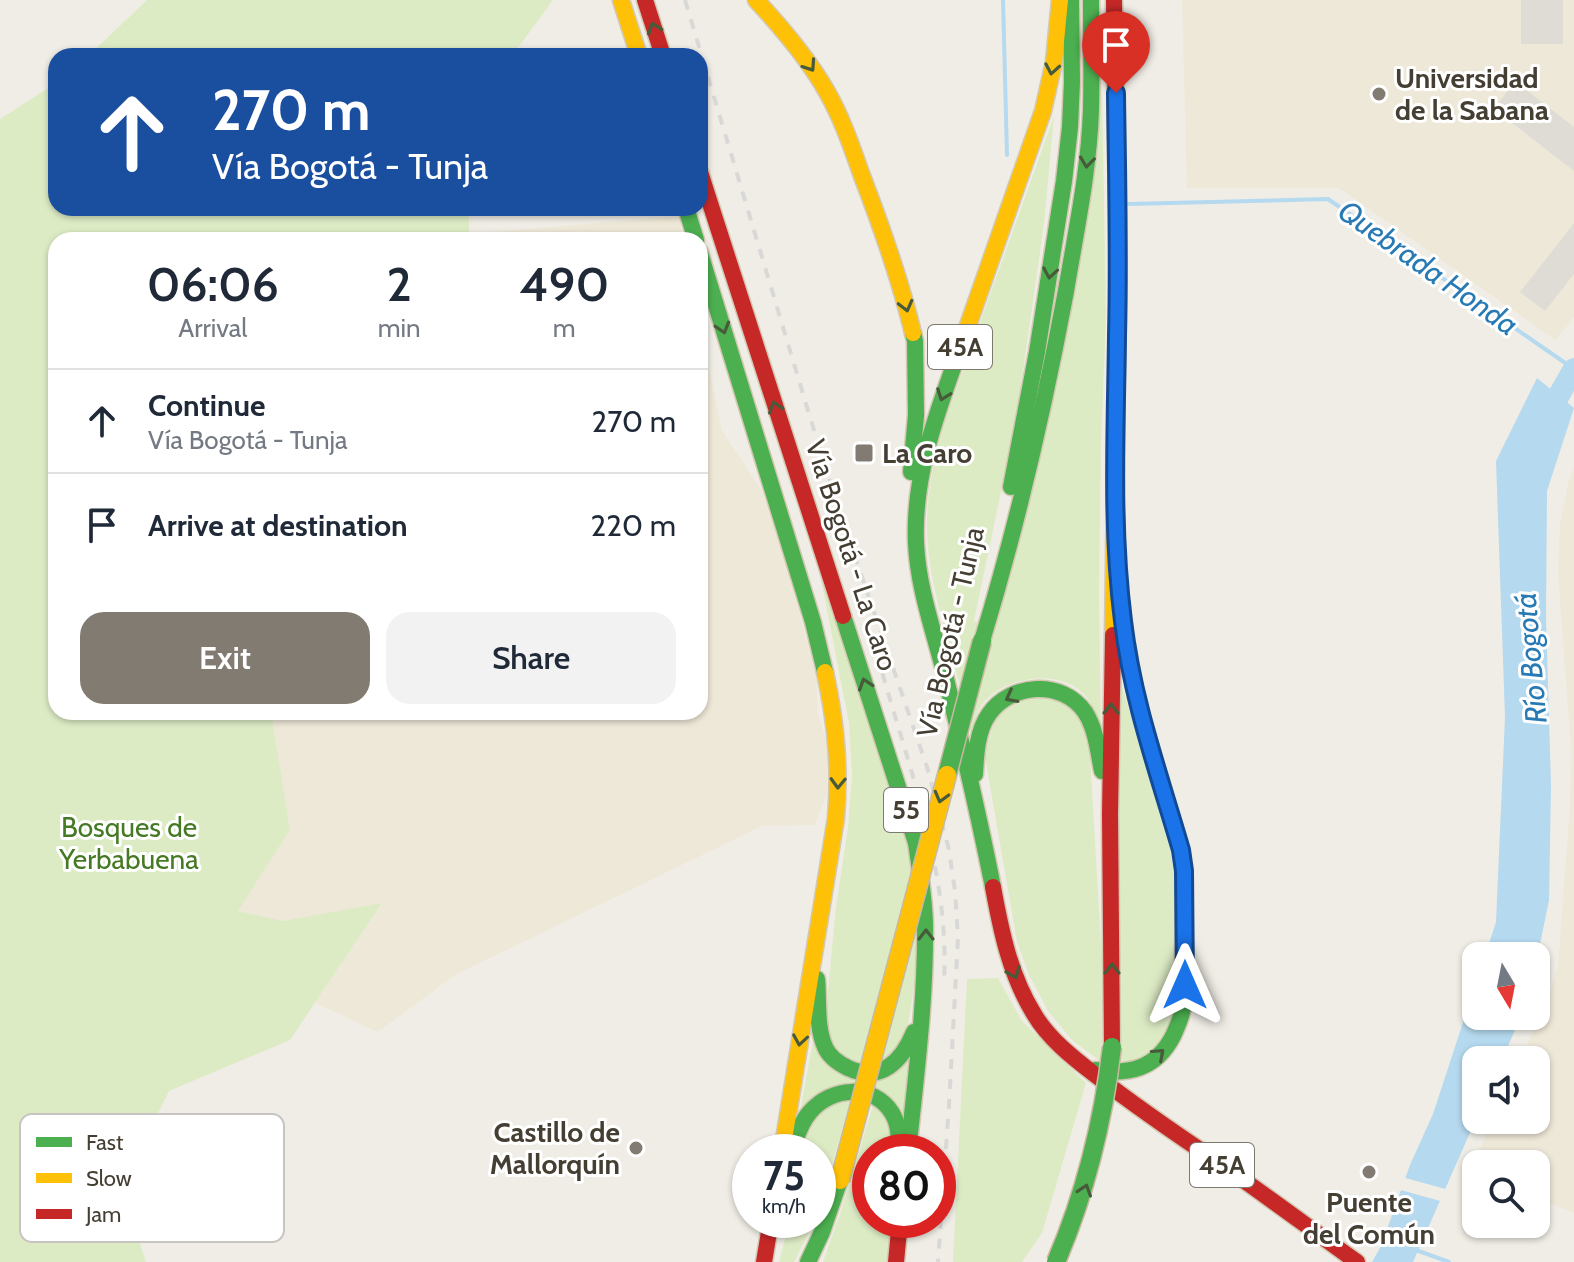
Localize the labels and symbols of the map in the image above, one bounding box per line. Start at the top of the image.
pin [1082,11,1150,93]
one-way arrow [648,22,664,36]
one-way arrow [800,57,815,71]
place label: Universidad de la Sabana [1395,61,1549,127]
one-way arrow [1045,63,1062,76]
marker: Universidad de la Sabana [1370,85,1388,103]
one-way arrow [1078,156,1095,169]
water label: Quebrada Honda [1331,192,1525,343]
one-way arrow [1043,266,1060,279]
one-way arrow [897,298,914,312]
one-way arrow [714,320,730,334]
road number: 45A [928,325,992,369]
one-way arrow [936,387,953,401]
one-way arrow [768,401,784,414]
street label: Vía Bogotá - La Caro [799,435,905,675]
place label: La Caro [882,436,972,470]
marker: La Caro [853,442,875,464]
street label: Vía Bogotá - Tunja [909,523,991,740]
water label: Río Bogotá [1506,591,1555,725]
one-way arrow [858,678,874,692]
one-way arrow [1005,688,1019,703]
one-way arrow [1102,702,1120,715]
one-way arrow [830,777,847,790]
road number: 55 [884,788,928,832]
one-way arrow [933,790,950,804]
park label: Bosques de Yerbabuena [58,810,199,876]
one-way arrow [917,928,935,941]
north arrow [1462,942,1550,1030]
position arrow [1143,943,1227,1027]
one-way arrow [1103,962,1120,975]
one-way arrow [1004,965,1021,979]
one-way arrow [793,1033,810,1047]
one-way arrow [1150,1048,1164,1063]
legend [20,1114,284,1242]
place label: Castillo de Mallorquín [490,1115,620,1181]
text: Fast [86,1129,124,1156]
speed limit sign: 80 [852,1134,956,1238]
marker: Castillo de Mallorquín [627,1139,645,1157]
road number: 45A [1190,1143,1254,1187]
marker: Puente del Común [1360,1163,1378,1181]
text: Slow [86,1165,132,1192]
one-way arrow [1075,1183,1091,1197]
place label: Puente del Común [1303,1185,1435,1251]
text: Jam [85,1201,121,1228]

